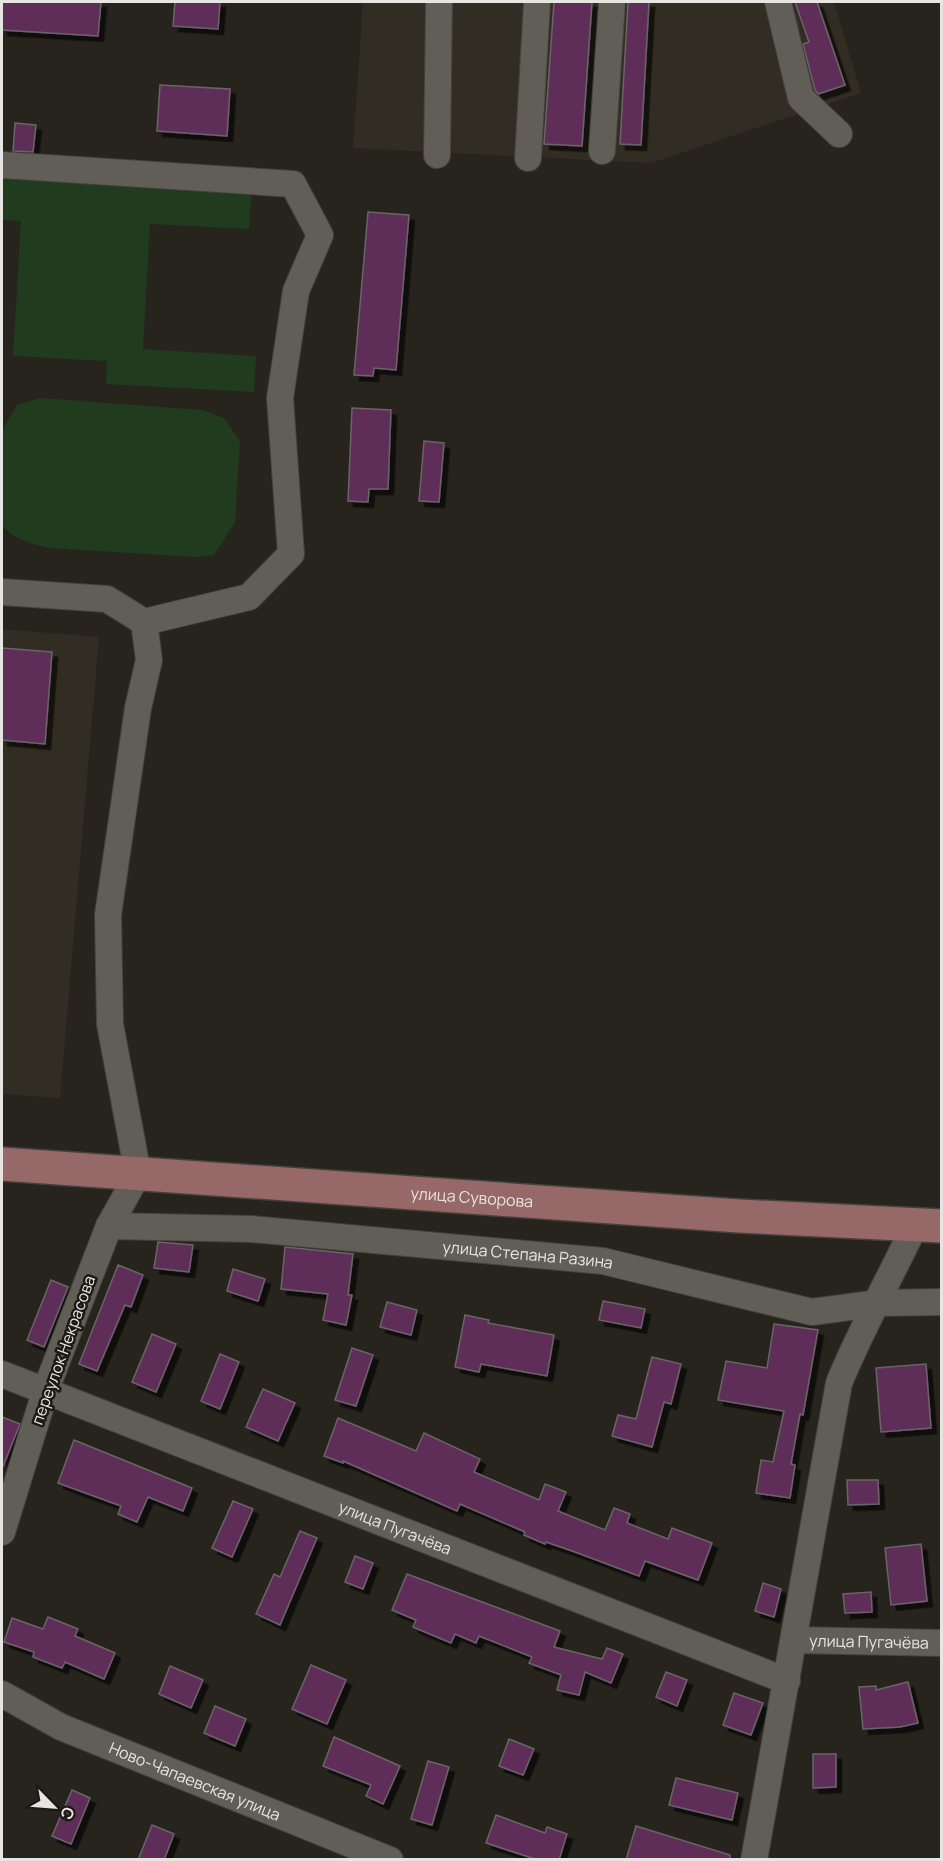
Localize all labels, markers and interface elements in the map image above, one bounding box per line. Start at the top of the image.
street label: улица Суворова [410,1182,534,1212]
street label: улица Степана Разина [442,1235,615,1274]
street label: переулок Некрасова [26,1272,100,1428]
street label: улица Пугачёва [335,1496,455,1560]
street label: улица Пугачёва [809,1629,929,1654]
street label: Ново-Чапаевская улица [106,1737,284,1826]
north arrow [24,1777,84,1837]
text: С [55,1803,80,1824]

